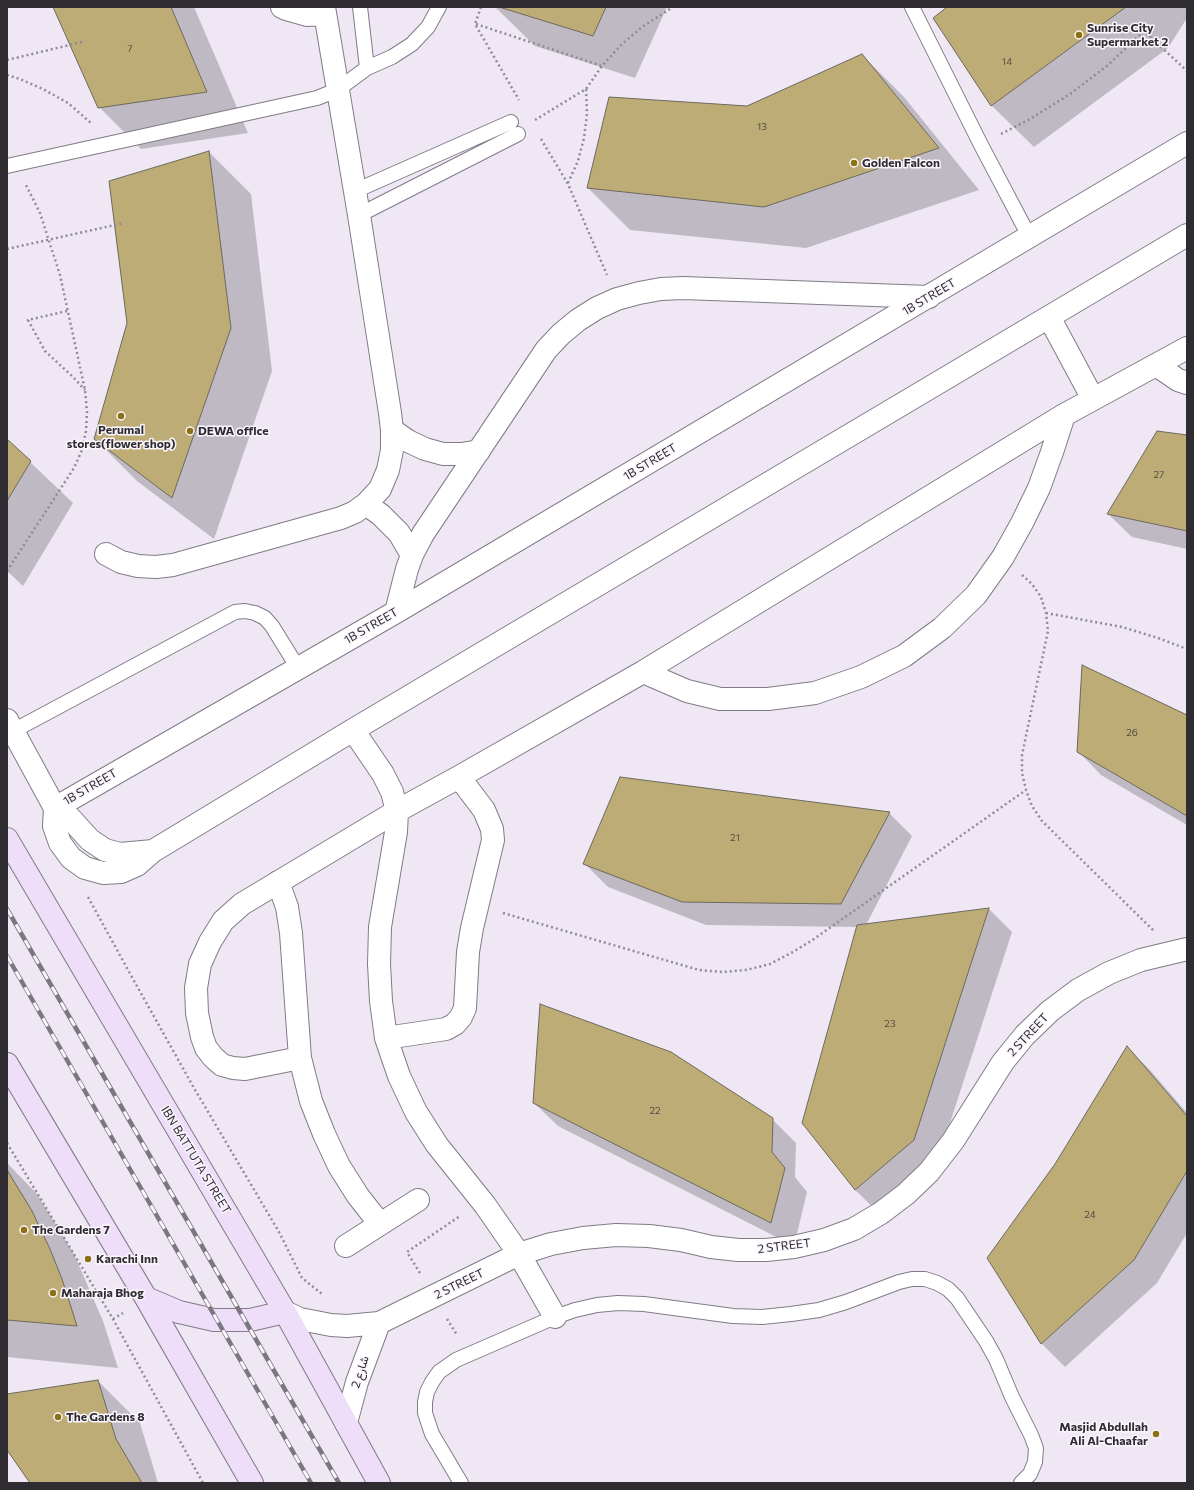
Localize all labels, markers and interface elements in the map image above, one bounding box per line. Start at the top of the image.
place label: Sunrise City Supermarket 2 [1087,21,1168,49]
marker: Sunrise City Supermarket 2 [1074,30,1084,40]
house number: 7 [127,43,133,55]
house number: 14 [1002,56,1012,68]
house number: 13 [757,121,767,133]
place label: Golden Falcon [862,156,940,170]
marker: Golden Falcon [849,158,859,168]
street label: 1B STREET [900,275,958,319]
marker: Perumal stores(flower shop) [116,411,126,421]
place label: Perumal stores(flower shop) [67,423,175,451]
place label: DEWA office [198,424,269,438]
marker: DEWA office [185,426,195,436]
street label: 1B STREET [621,440,679,484]
house number: 27 [1154,469,1164,481]
street label: 1B STREET [342,605,400,647]
house number: 26 [1126,727,1138,739]
street label: 1B STREET [61,766,119,808]
house number: 21 [730,832,740,844]
street label: 2 STREET [1004,1011,1052,1059]
house number: 23 [884,1018,896,1030]
street label: IBN BATTUTA STREET [158,1103,234,1217]
house number: 22 [649,1105,661,1117]
house number: 24 [1084,1209,1096,1221]
place label: The Gardens 7 [32,1223,110,1237]
marker: The Gardens 7 [19,1225,29,1235]
street label: 2 STREET [757,1236,811,1256]
place label: Karachi Inn [96,1252,158,1266]
marker: Karachi Inn [83,1254,93,1264]
street label: 2 STREET [432,1266,486,1302]
place label: Maharaja Bhog [61,1286,144,1300]
marker: Maharaja Bhog [48,1288,58,1298]
street label: شارع 2 [348,1354,372,1390]
place label: The Gardens 8 [66,1410,145,1424]
marker: The Gardens 8 [53,1412,63,1422]
place label: Masjid Abdullah Ali Al-Chaafar [1059,1420,1148,1448]
marker: Masjid Abdullah Ali Al-Chaafar [1151,1429,1161,1439]

